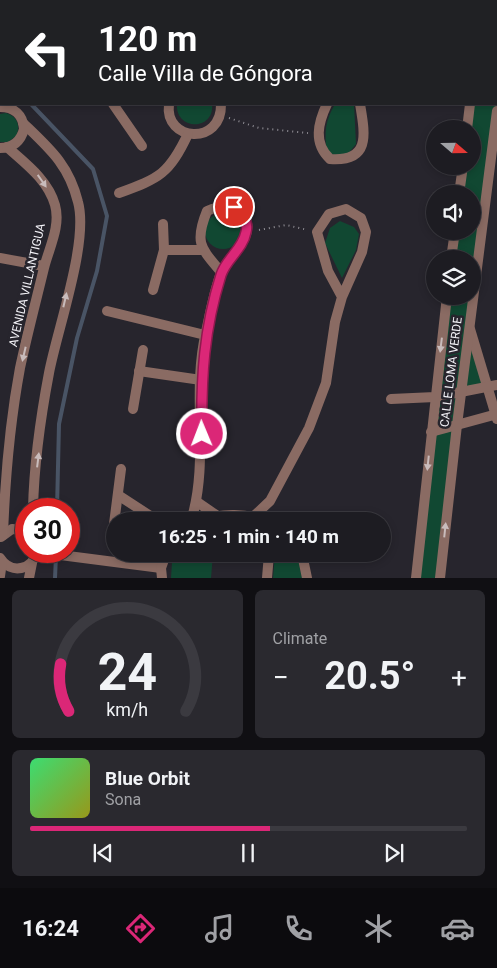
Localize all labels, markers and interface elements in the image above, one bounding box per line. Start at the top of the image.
text: 120 m [98,19,197,60]
icon: left [15,20,80,85]
text: Calle Villa de Góngora [98,61,313,86]
north arrow [426,120,481,175]
map controls [426,120,481,305]
one-way arrow [37,174,47,188]
button: sound [426,185,481,240]
pin [213,186,255,228]
icon: arrive [220,193,248,221]
street label: AVENIDA VILLANTIGUA [6,222,48,348]
button: layers [426,250,481,305]
one-way arrow [62,292,70,308]
street label: CALLE LOMA VERDE [437,316,465,428]
one-way arrow [437,337,445,353]
one-way arrow [20,346,28,361]
position arrow [175,407,227,459]
one-way arrow [34,452,42,468]
one-way arrow [424,456,432,472]
speed limit sign: 30 [15,498,80,563]
one-way arrow [441,521,449,537]
text: 16:25 · 1 min · 140 m [158,525,339,548]
text: Climate [273,629,327,648]
text: 24 [97,642,157,703]
text: 20.5° [324,654,415,698]
text: − [273,661,289,694]
text: + [451,661,467,694]
text: km/h [106,699,148,720]
text: Blue Orbit [105,767,190,790]
text: Sona [105,790,141,809]
icon: previous [89,839,117,867]
icon: pause [234,839,262,867]
icon: next [380,839,408,867]
icon: directions [123,911,158,946]
icon: music [202,911,237,946]
icon: phone [281,911,316,946]
icon: climate [361,911,396,946]
icon: car [440,911,475,946]
text: 16:24 [22,916,79,941]

